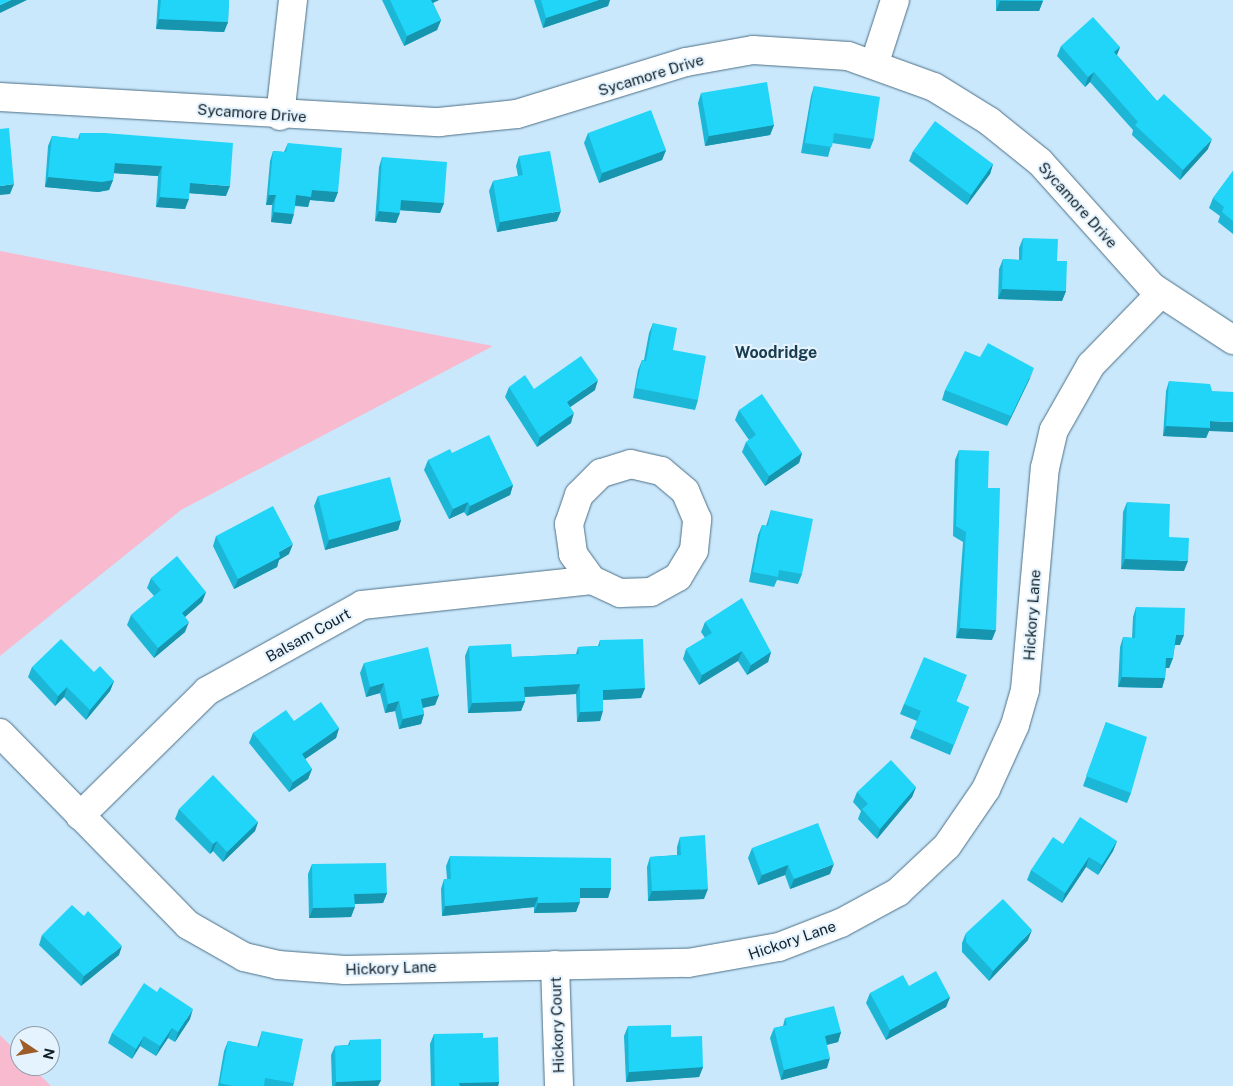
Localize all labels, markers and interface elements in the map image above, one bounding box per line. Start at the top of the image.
street label: Sycamore Drive [596,50,706,100]
street label: Sycamore Drive [197,100,307,126]
street label: Sycamore Drive [1035,158,1121,252]
district label: Woodridge [735,343,817,363]
street label: Hickory Lane [1020,569,1044,661]
street label: Balsam Court [262,604,354,666]
street label: Hickory Lane [746,917,838,963]
street label: Hickory Lane [345,957,437,979]
street label: Hickory Court [546,976,568,1074]
north arrow [10,1026,60,1076]
text: N [40,1047,58,1061]

